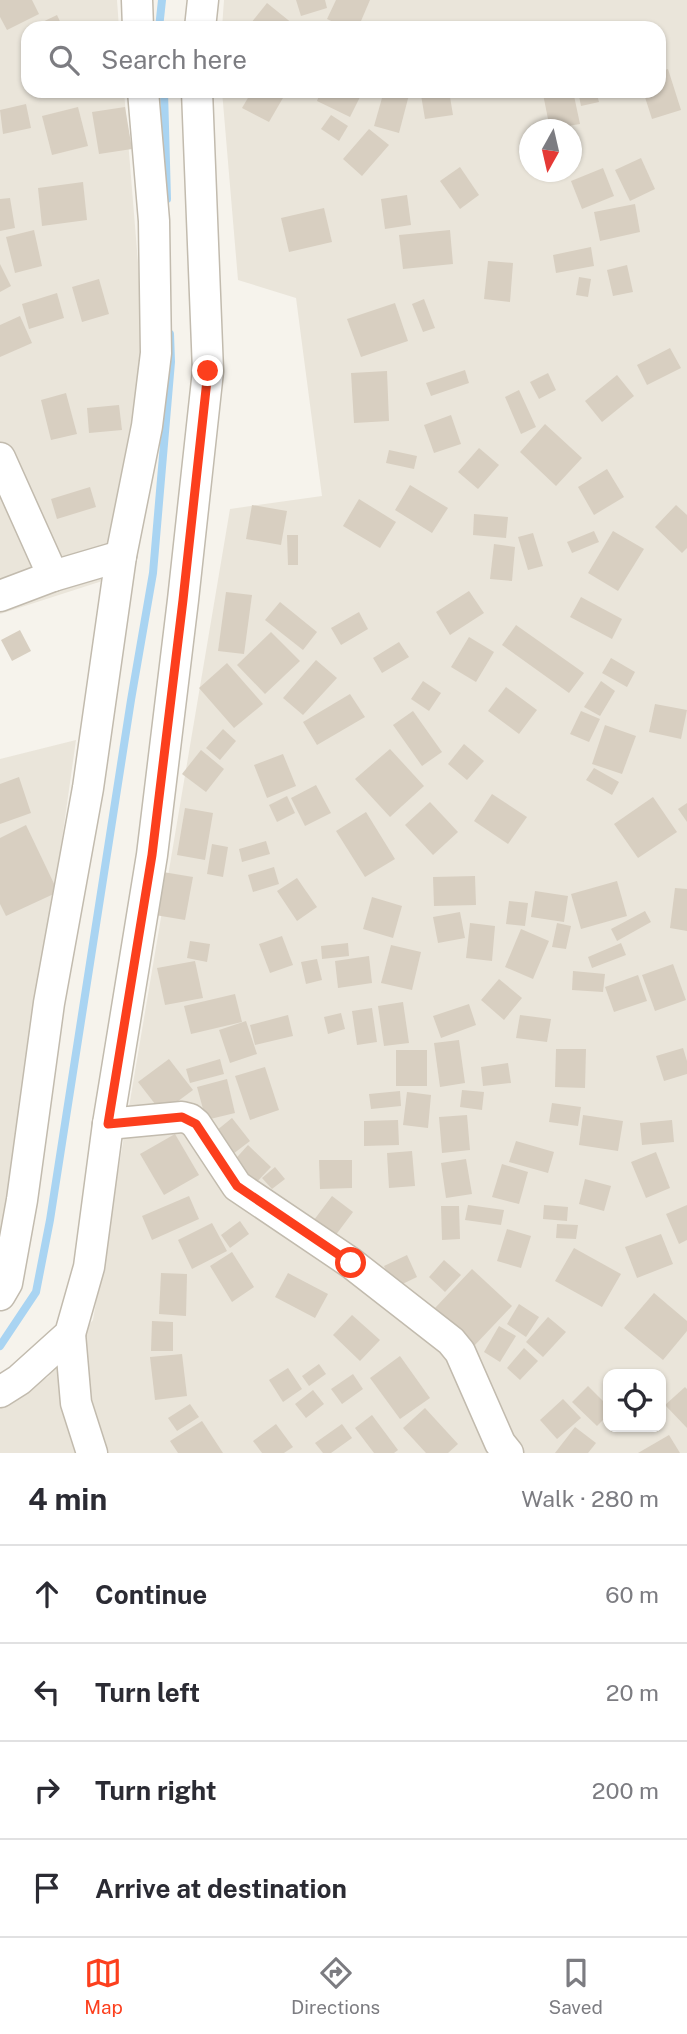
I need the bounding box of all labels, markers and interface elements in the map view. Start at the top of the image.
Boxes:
search box [21,21,666,98]
icon: search [45,41,83,79]
text: Search here [101,44,247,75]
north arrow [519,119,582,182]
route end [192,355,223,386]
route start [335,1247,366,1278]
map controls [603,1369,666,1432]
button: locate [603,1369,666,1432]
text: 4 min [28,1481,107,1517]
text: Walk · 280 m [521,1485,659,1512]
icon: ahead [28,1575,66,1613]
text: Continue [95,1579,207,1610]
text: 60 m [605,1581,659,1608]
icon: left [28,1673,66,1711]
text: Turn left [95,1677,200,1708]
text: 20 m [606,1679,659,1706]
icon: right [28,1771,66,1809]
text: Turn right [95,1775,217,1806]
text: 200 m [592,1777,659,1804]
icon: arrive [28,1869,66,1907]
text: Arrive at destination [95,1873,347,1904]
tab: Map [84,1954,123,2018]
tab: Directions [291,1954,380,2018]
tab: Saved [549,1954,603,2018]

